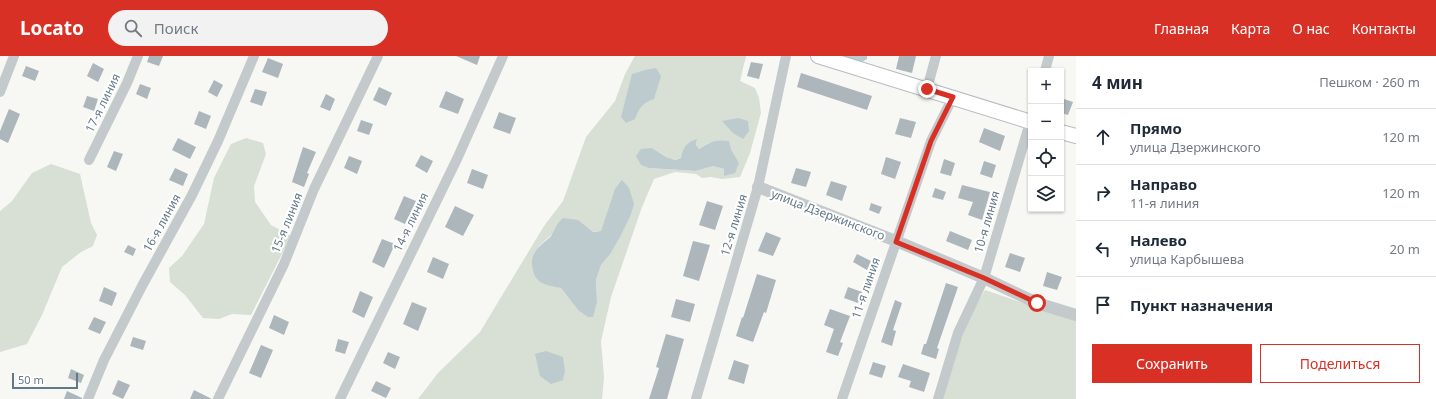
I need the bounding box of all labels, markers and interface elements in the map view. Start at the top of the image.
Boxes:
search box [108,10,388,46]
text: Locato [20,15,84,41]
icon: search [122,17,144,39]
text: Поиск [154,18,198,38]
text: Главная [1154,19,1209,38]
text: Карта [1231,19,1270,38]
text: О нас [1292,19,1330,38]
text: Контакты [1352,19,1416,38]
map controls [1028,68,1064,212]
button: + [1028,68,1064,104]
street label: 17-я линия [81,70,124,135]
text: 4 мин [1092,71,1143,94]
text: Пешком · 260 m [1319,73,1420,91]
route end [918,80,936,98]
button: − [1028,104,1064,140]
text: Прямо [1130,118,1182,138]
icon: ahead [1092,126,1114,148]
text: 120 m [1382,128,1420,146]
text: улица Дзержинского [1130,138,1261,156]
button: locate [1028,140,1064,176]
text: Направо [1130,174,1197,194]
button: layers [1028,176,1064,212]
icon: right [1092,182,1114,204]
text: 120 m [1382,184,1420,202]
street label: улица Дзержинского [769,185,888,244]
street label: 14-я линия [389,189,432,254]
street label: 10-я линия [970,189,1003,255]
street label: 15-я линия [267,190,306,256]
street label: 16-я линия [139,191,184,255]
street label: 12-я линия [716,192,751,258]
text: 11-я линия [1130,194,1199,212]
text: Налево [1130,230,1187,250]
icon: left [1092,238,1114,260]
text: 20 m [1390,240,1420,258]
text: улица Карбышева [1130,250,1244,268]
street label: 11-я линия [847,255,884,321]
route start [1028,294,1046,312]
icon: arrive [1092,294,1114,316]
text: Пункт назначения [1130,295,1273,315]
button: Сохранить [1092,344,1252,383]
button: Поделиться [1260,344,1420,383]
scale bar [12,371,78,390]
text: 50 m [18,372,44,387]

